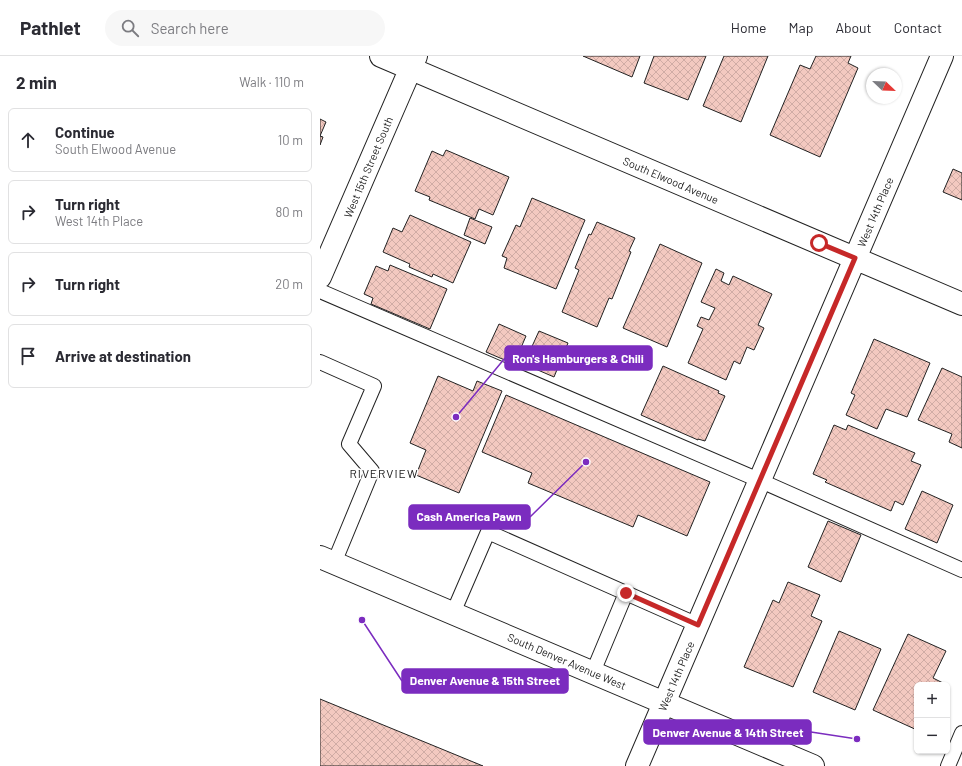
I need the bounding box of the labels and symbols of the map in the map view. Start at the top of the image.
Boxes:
north arrow [866,68,902,104]
street label: West 15th Street South [341,114,395,219]
street label: South Elwood Avenue [621,154,721,206]
street label: West 14th Place [854,175,896,249]
route start [810,234,828,252]
callout: Ron's Hamburgers & Chili [505,346,652,370]
text: Ron's Hamburgers & Chili [512,351,644,365]
district label: RIVERVIEW [350,466,419,480]
callout: Cash America Pawn [409,505,530,529]
text: Cash America Pawn [416,509,522,523]
route end [617,584,635,602]
street label: South Denver Avenue West [506,630,628,692]
street label: West 14th Place [655,639,697,713]
callout: Denver Avenue & 15th Street [402,669,568,693]
text: Denver Avenue & 15th Street [410,673,561,687]
callout: Denver Avenue & 14th Street [644,720,811,744]
text: Denver Avenue & 14th Street [652,725,804,739]

